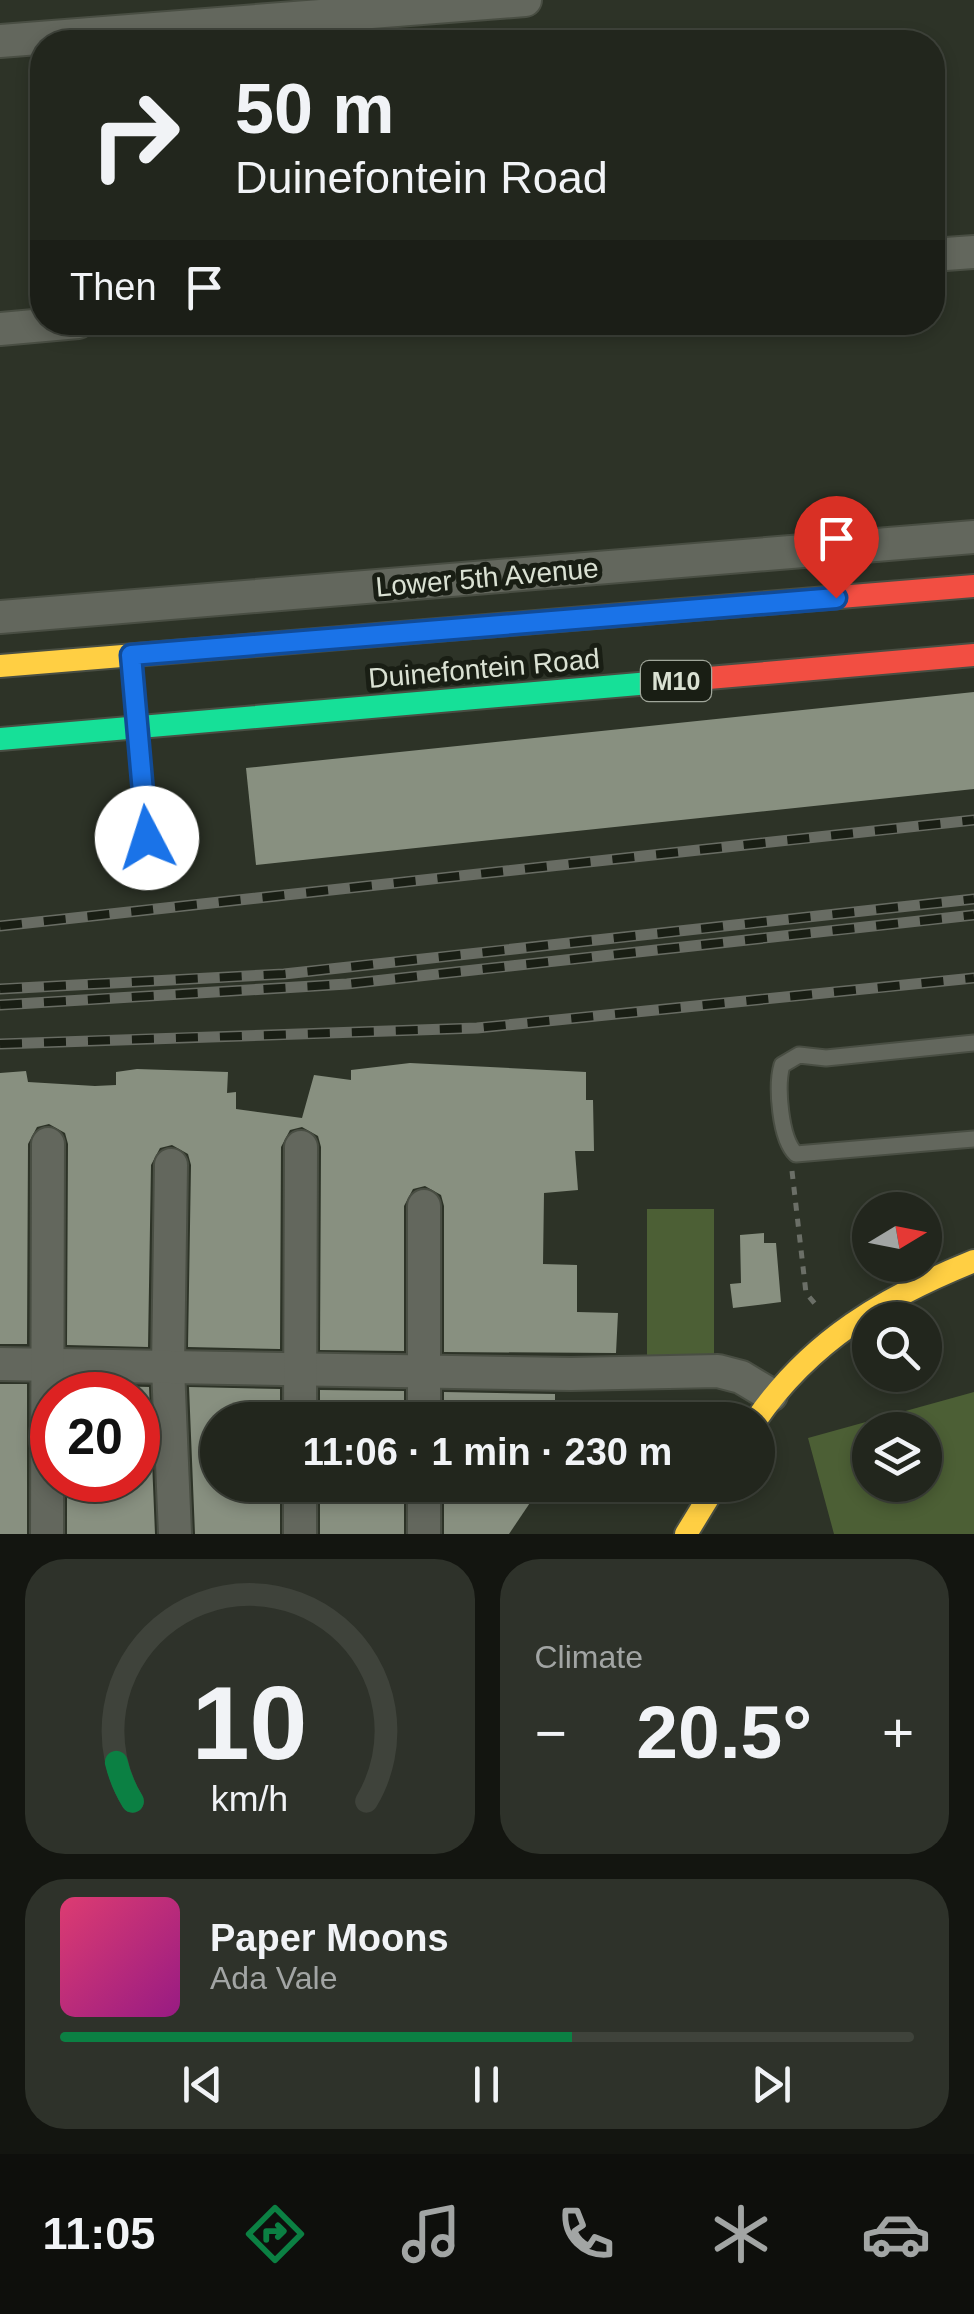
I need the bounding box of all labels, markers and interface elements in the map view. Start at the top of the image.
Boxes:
icon: right [70,70,200,200]
text: 50 m [235,70,395,148]
text: Duinefontein Road [235,152,608,203]
icon: arrive [177,260,232,315]
text: Then [70,266,157,308]
pin [794,496,879,599]
icon: arrive [809,511,864,566]
street label: Lower 5th Avenue [374,552,600,603]
street label: Duinefontein Road [367,643,601,694]
road number: M10 [641,661,711,701]
position arrow [95,786,199,890]
north arrow [852,1192,942,1282]
map controls [852,1192,942,1502]
button: search [852,1302,942,1392]
speed limit sign: 20 [30,1372,160,1502]
button: layers [852,1412,942,1502]
text: 11:06 · 1 min · 230 m [303,1431,672,1473]
text: Climate [535,1639,643,1675]
text: 10 [192,1665,308,1781]
text: 20.5° [636,1690,812,1774]
text: − [535,1702,567,1764]
text: + [882,1702,914,1764]
text: km/h [211,1779,288,1819]
text: Paper Moons [210,1917,449,1959]
text: Ada Vale [210,1960,338,1996]
icon: previous [175,2057,230,2112]
icon: pause [459,2057,514,2112]
icon: next [744,2057,799,2112]
icon: directions [240,2199,310,2269]
icon: music [396,2199,466,2269]
icon: phone [551,2199,621,2269]
icon: climate [706,2199,776,2269]
icon: car [861,2199,931,2269]
text: 11:05 [43,2208,155,2259]

